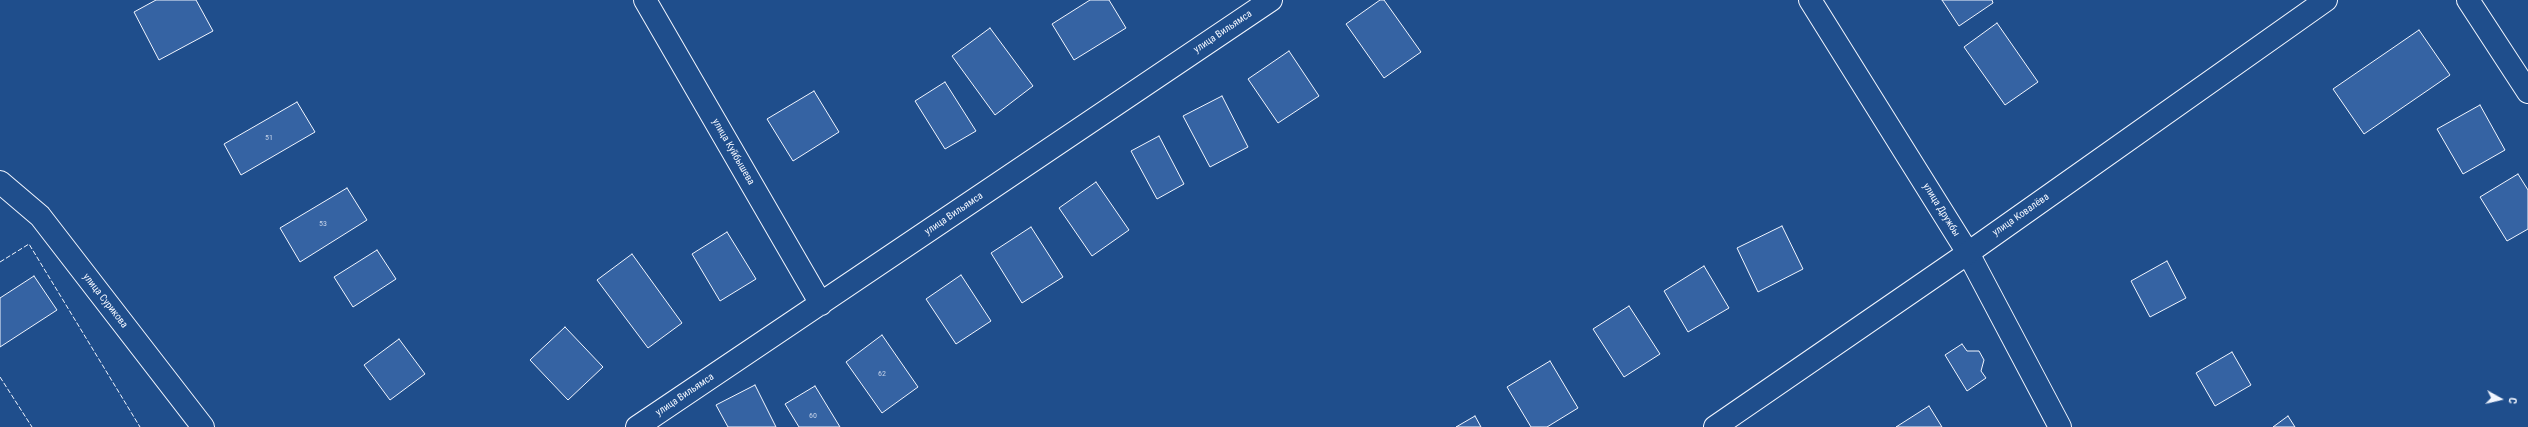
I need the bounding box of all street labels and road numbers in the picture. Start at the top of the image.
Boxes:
street label: улица Вильямса [1192,8,1254,56]
street label: улица Куйбышева [709,117,757,187]
street label: улица Дружбы [1920,181,1962,239]
street label: улица Вильямса [923,190,985,238]
street label: улица Ковалёва [1990,191,2052,239]
street label: улица Сурикова [80,271,130,331]
street label: улица Вильямса [654,371,716,419]

